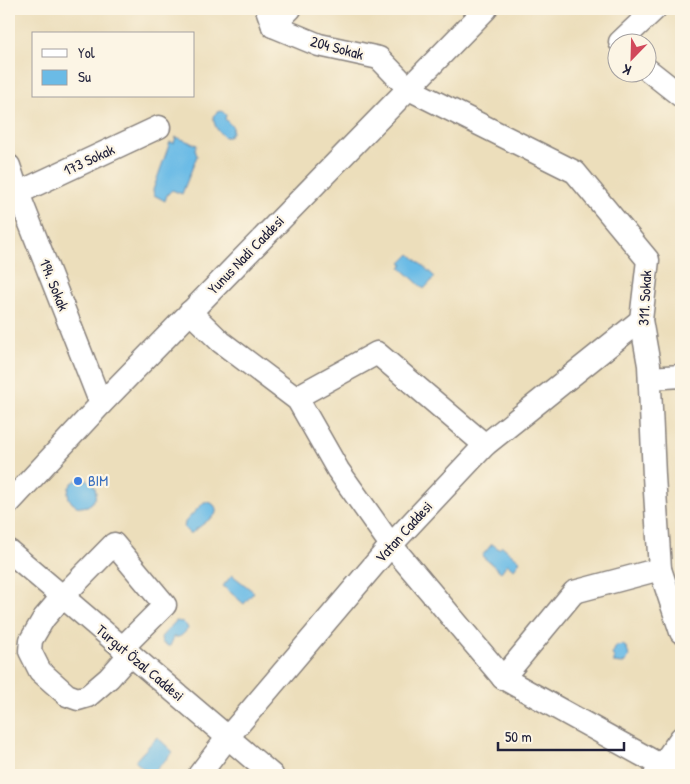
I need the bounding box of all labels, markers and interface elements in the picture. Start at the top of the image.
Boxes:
street label: 204 Sokak [308,30,366,65]
legend [32,32,195,98]
north arrow [608,32,658,82]
text: Yol [78,42,95,63]
text: K [619,60,634,81]
text: Su [78,66,91,87]
street label: 173 Sokak [60,139,118,181]
street label: Yunus Nadi Caddesi [203,211,289,299]
street label: 194. Sokak [35,256,74,314]
street label: 311. Sokak [633,270,656,326]
place label: BIM [88,470,108,491]
marker: BIM [72,475,84,487]
street label: Vatan Caddesi [370,496,437,567]
street label: Turgut Özal Caddesi [92,620,189,706]
scale bar [498,719,624,751]
text: 50 m [505,726,532,747]

